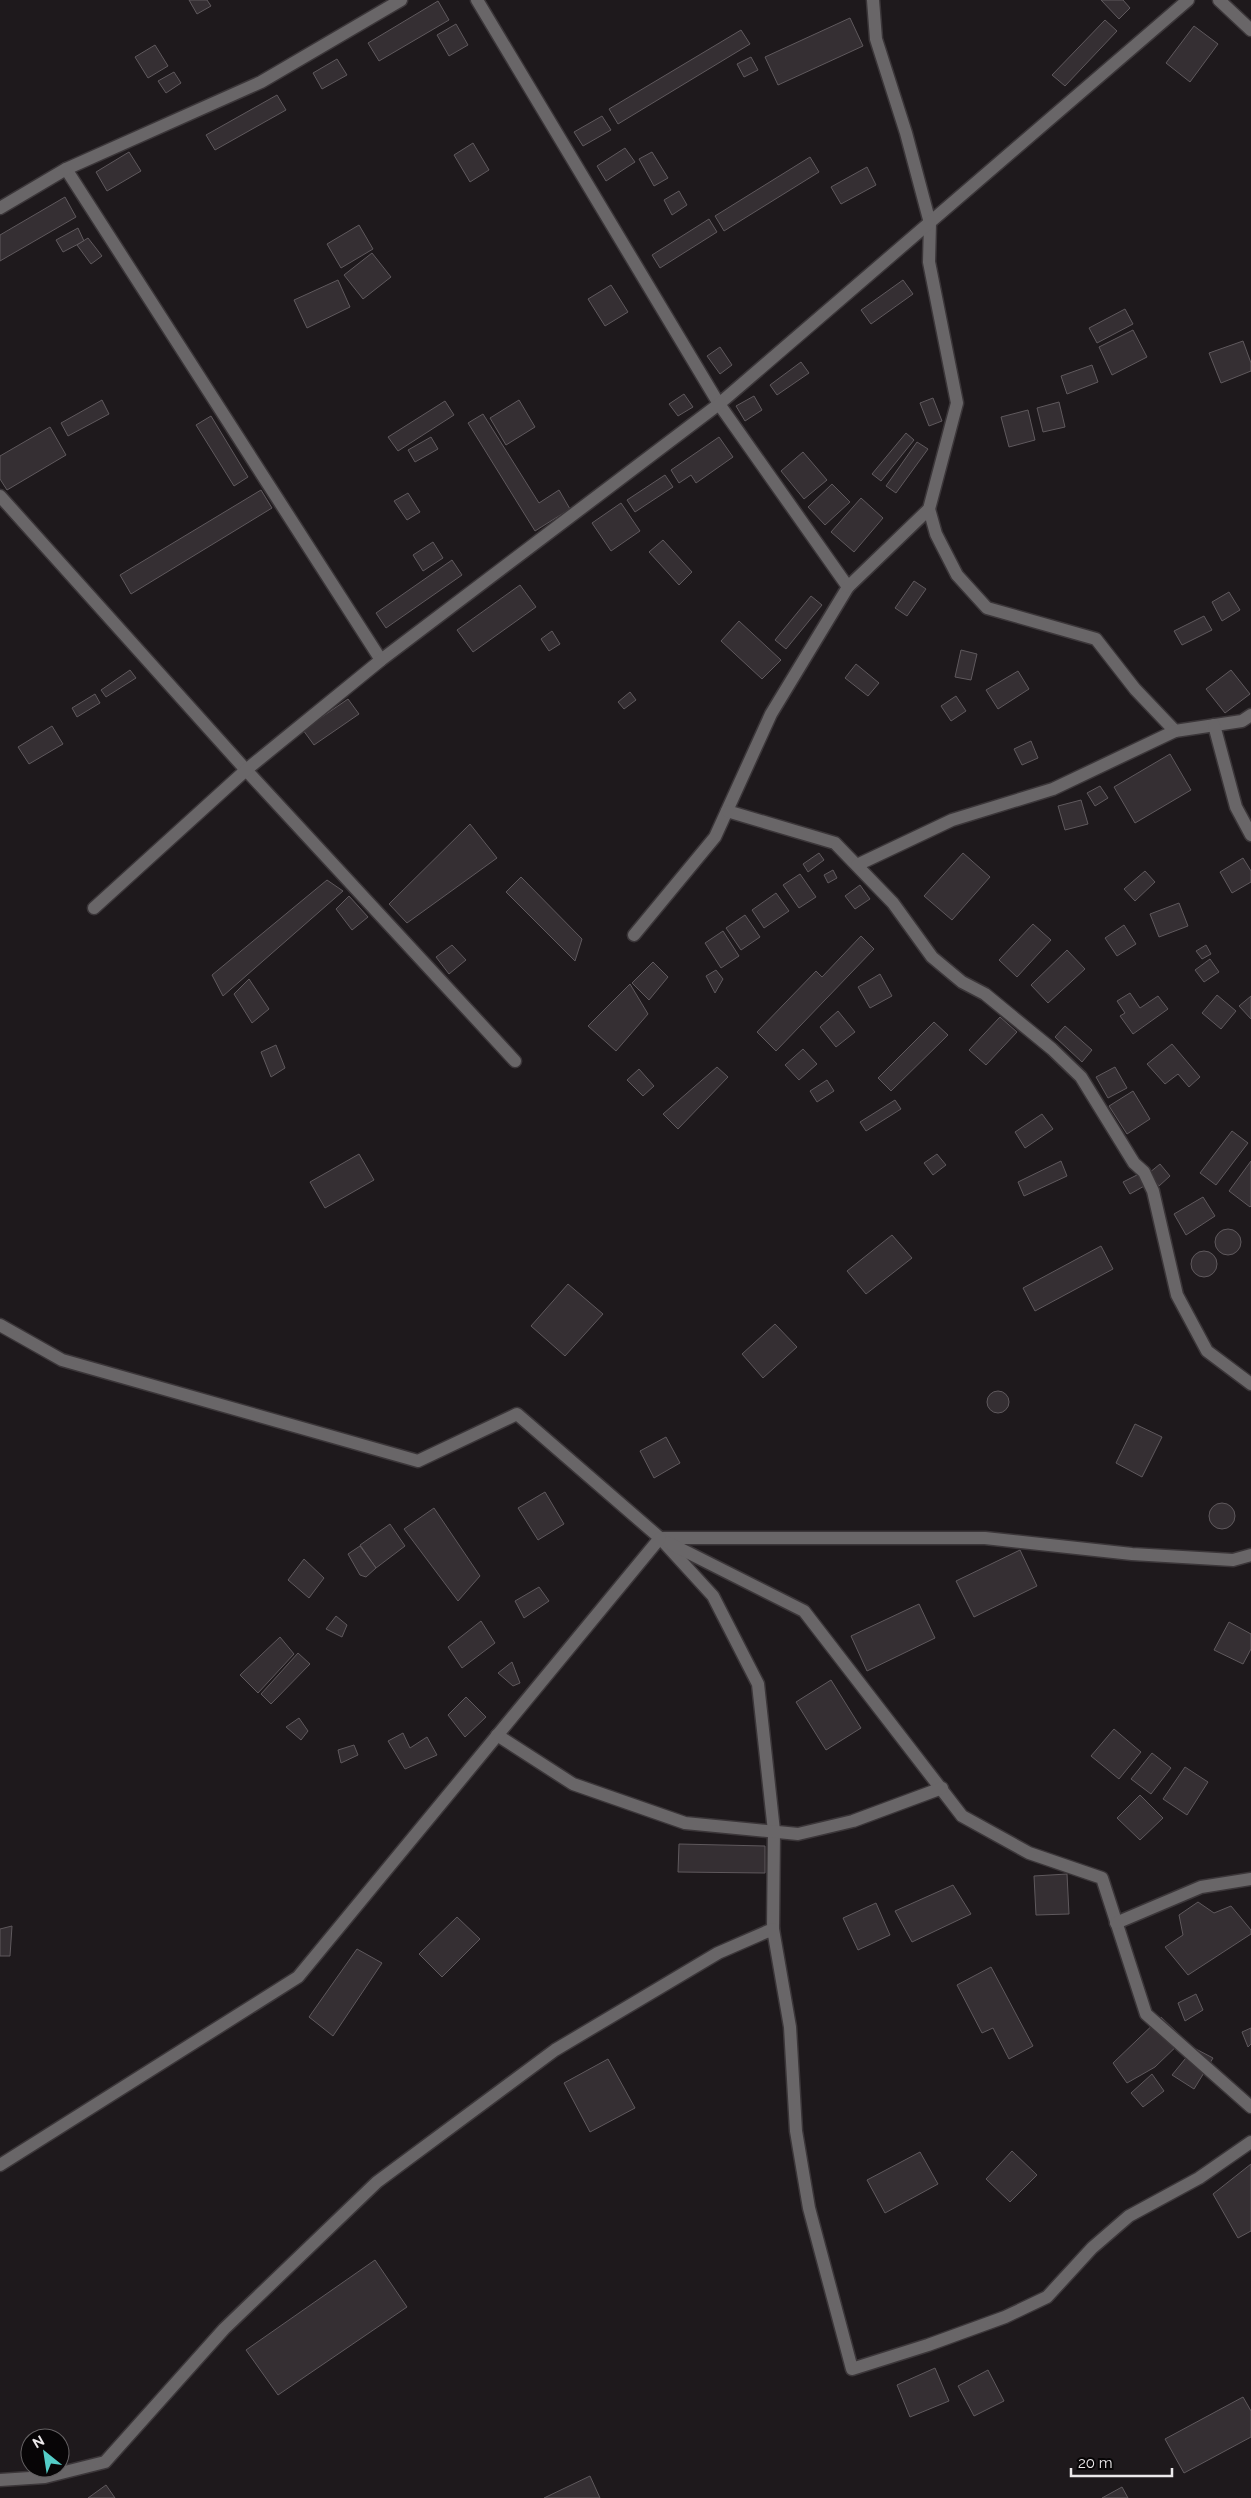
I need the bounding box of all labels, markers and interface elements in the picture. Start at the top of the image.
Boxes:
north arrow [20,2428,70,2478]
text: N [30,2432,47,2451]
scale bar [1071,2446,1172,2478]
text: 20 m [1078,2454,1113,2472]

